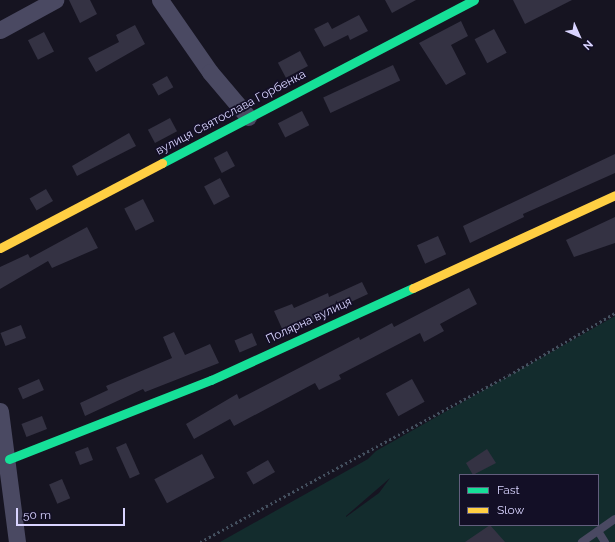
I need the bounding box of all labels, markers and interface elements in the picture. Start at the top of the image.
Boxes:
north arrow [559,16,599,56]
text: N [580,37,595,52]
street label: вулиця Святослава Горбенка [154,67,308,159]
street label: Полярна вулиця [264,295,354,347]
legend [459,474,599,526]
text: Fast [497,483,520,497]
scale bar [18,500,127,526]
text: Slow [497,503,524,517]
text: 50 m [23,508,51,522]

